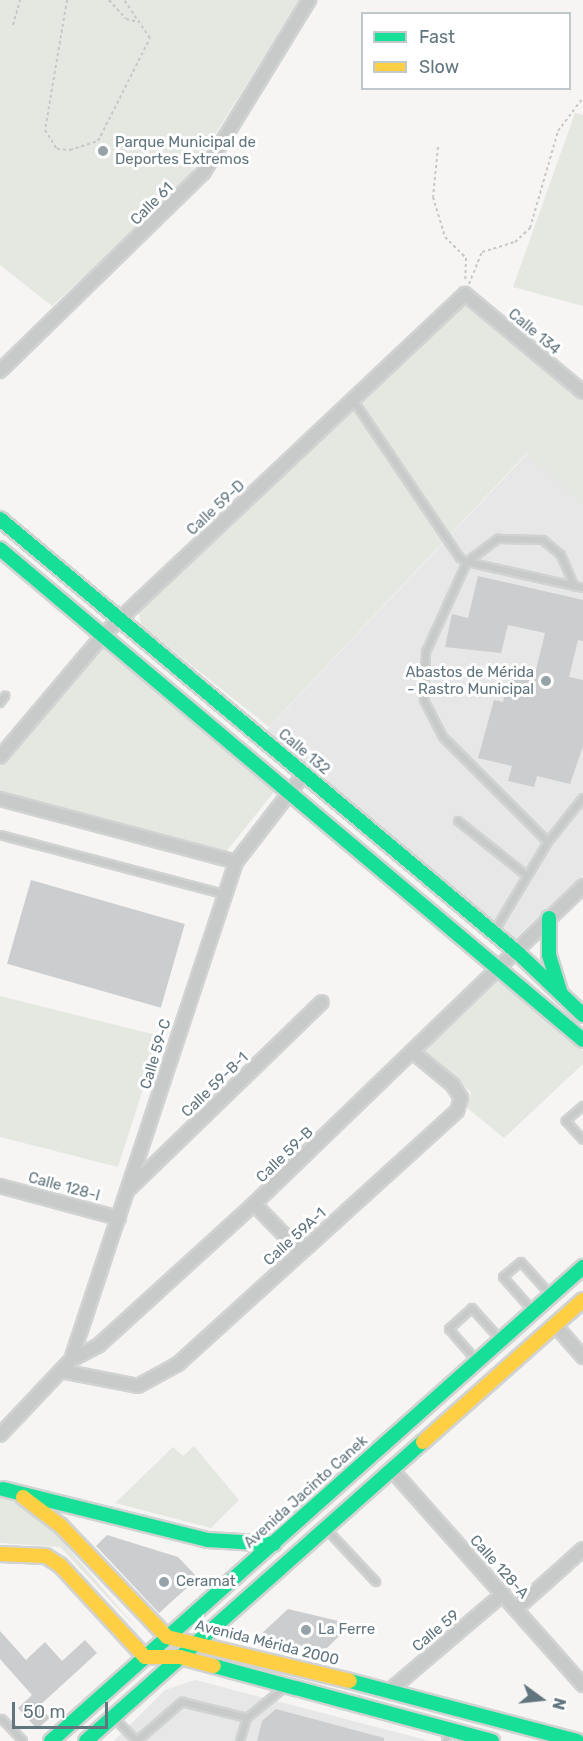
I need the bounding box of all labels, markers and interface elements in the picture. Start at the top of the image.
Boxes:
legend [361,12,571,90]
text: Fast [419,26,455,48]
text: Slow [419,56,459,78]
place label: Parque Municipal de Deportes Extremos [115,133,256,168]
marker: Parque Municipal de Deportes Extremos [96,144,110,158]
street label: Calle 61 [127,179,177,229]
street label: Calle 134 [504,305,564,359]
street label: Calle 59-D [183,477,249,539]
place label: Abastos de Mérida - Rastro Municipal [405,663,534,698]
marker: Abastos de Mérida - Rastro Municipal [539,674,553,688]
street label: Calle 132 [275,725,333,779]
street label: Calle 59-C [137,1017,175,1091]
street label: Calle 59-B-1 [178,1049,252,1121]
street label: Calle 59-B [253,1123,317,1187]
street label: Calle 128-I [26,1169,102,1205]
street label: Calle 59A-1 [260,1204,330,1270]
street label: Avenida Jacinto Canek [241,1432,371,1552]
street label: Calle 128-A [466,1531,532,1603]
place label: Ceramat [176,1573,236,1591]
marker: Ceramat [157,1575,171,1589]
street label: Calle 59 [409,1606,463,1656]
street label: Avenida Mérida 2000 [193,1616,341,1670]
place label: La Ferre [318,1621,375,1639]
marker: La Ferre [299,1623,313,1637]
north arrow [511,1669,571,1729]
scale bar [15,1690,111,1728]
text: N [548,1696,570,1712]
text: 50 m [23,1701,66,1723]

